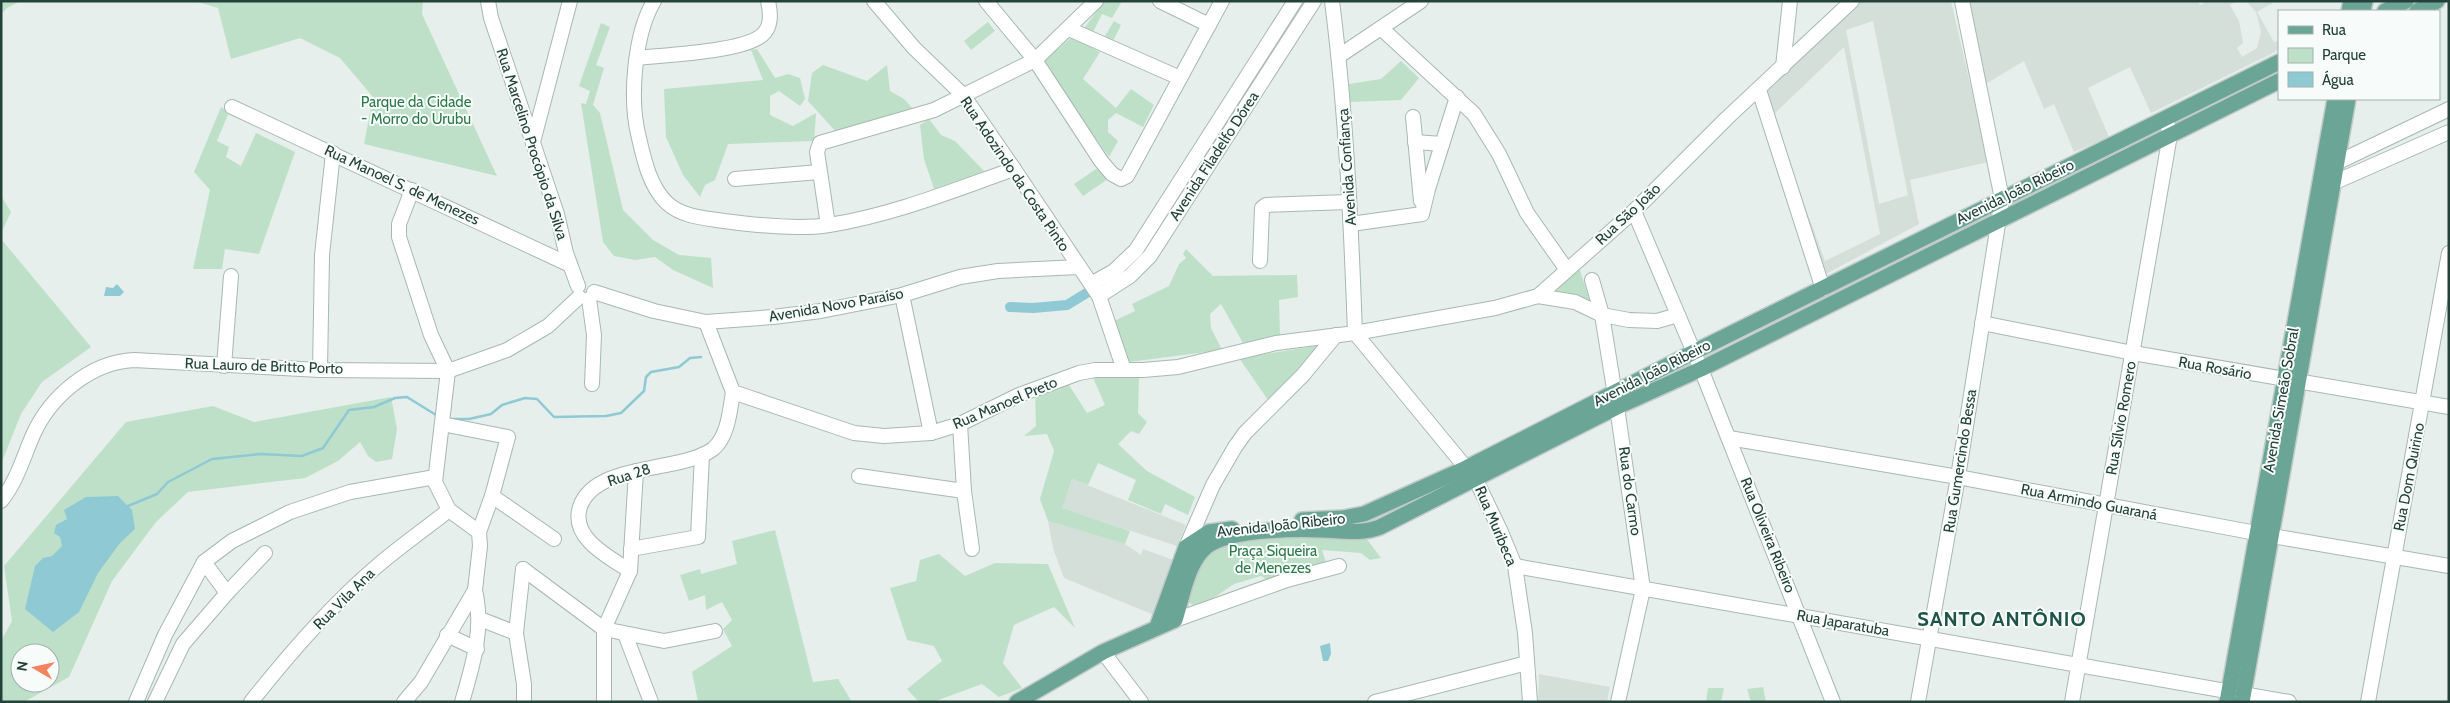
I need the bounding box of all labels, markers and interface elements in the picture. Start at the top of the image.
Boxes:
legend [2278,10,2440,100]
text: Rua [2322,21,2347,39]
street label: Rua Marcelino Procópio da Silva [492,46,572,243]
text: Parque [2322,46,2366,64]
text: Água [2322,70,2354,89]
street label: Avenida Filadelfo Dórea [1166,87,1263,224]
park label: Parque da Cidade - Morro do Urubu [361,93,472,128]
street label: Rua Adozindo da Costa Pinto [956,93,1074,255]
street label: Avenida Confiança [1334,107,1360,226]
street label: Rua Manoel S. de Menezes [322,141,482,229]
street label: Avenida João Ribeiro [1953,156,2077,228]
street label: Rua São João [1592,179,1664,249]
street label: Avenida Novo Paraíso [767,284,905,326]
street label: Avenida Simeão Sobral [2259,326,2303,474]
street label: Avenida João Ribeiro [1590,336,1714,410]
street label: Rua Rosário [2177,353,2253,383]
street label: Rua Lauro de Britto Porto [184,354,344,378]
street label: Rua Sílvio Romero [2102,360,2140,476]
street label: Rua Manoel Preto [950,373,1060,433]
street label: Rua Gumercindo Bessa [1940,387,1980,534]
street label: Rua Dom Quirino [2390,421,2428,533]
street label: Rua do Carmo [1615,445,1645,537]
street label: Rua 28 [605,460,653,490]
street label: Rua Oliveira Ribeiro [1737,475,1799,595]
street label: Rua Armindo Guaraná [2019,480,2159,524]
street label: Rua Muribeca [1471,483,1521,569]
street label: Avenida João Ribeiro [1216,509,1346,541]
park label: Praça Siqueira de Menezes [1229,542,1318,577]
street label: Rua Vila Ana [310,564,379,633]
street label: Rua Japaratuba [1795,606,1892,640]
district label: SANTO ANTÔNIO [1917,607,2087,631]
north arrow [10,643,60,693]
text: N [12,660,32,672]

